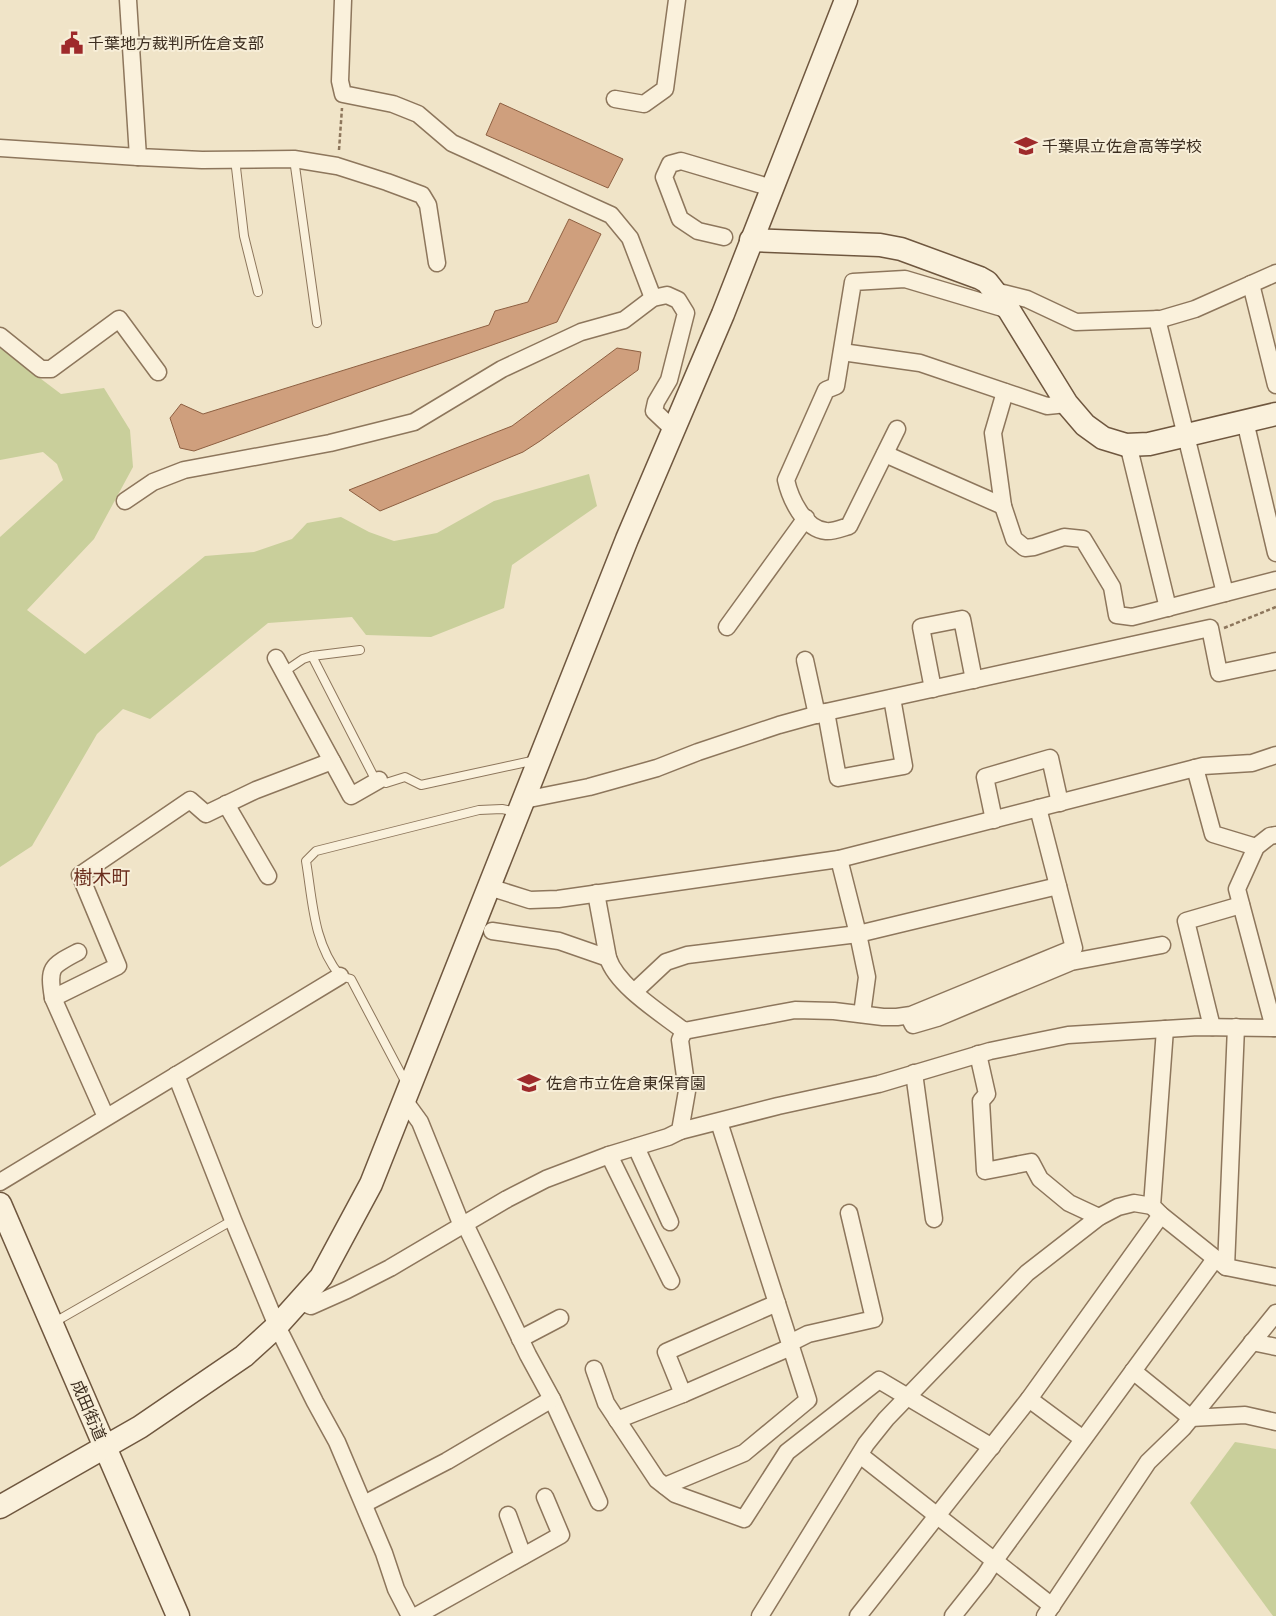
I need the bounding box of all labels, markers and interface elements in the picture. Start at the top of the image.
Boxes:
public building icon: 千葉地方裁判所佐倉支部 [59,30,85,56]
place label: 千葉地方裁判所佐倉支部 [88,32,264,54]
school or university icon: 千葉県立佐倉高等学校 [1013,133,1039,159]
place label: 千葉県立佐倉高等学校 [1042,135,1202,157]
district label: 樹木町 [73,864,131,889]
school or university icon: 佐倉市立佐倉東保育園 [516,1070,542,1096]
place label: 佐倉市立佐倉東保育園 [546,1072,706,1094]
street label: 成田街道 [66,1376,112,1444]

